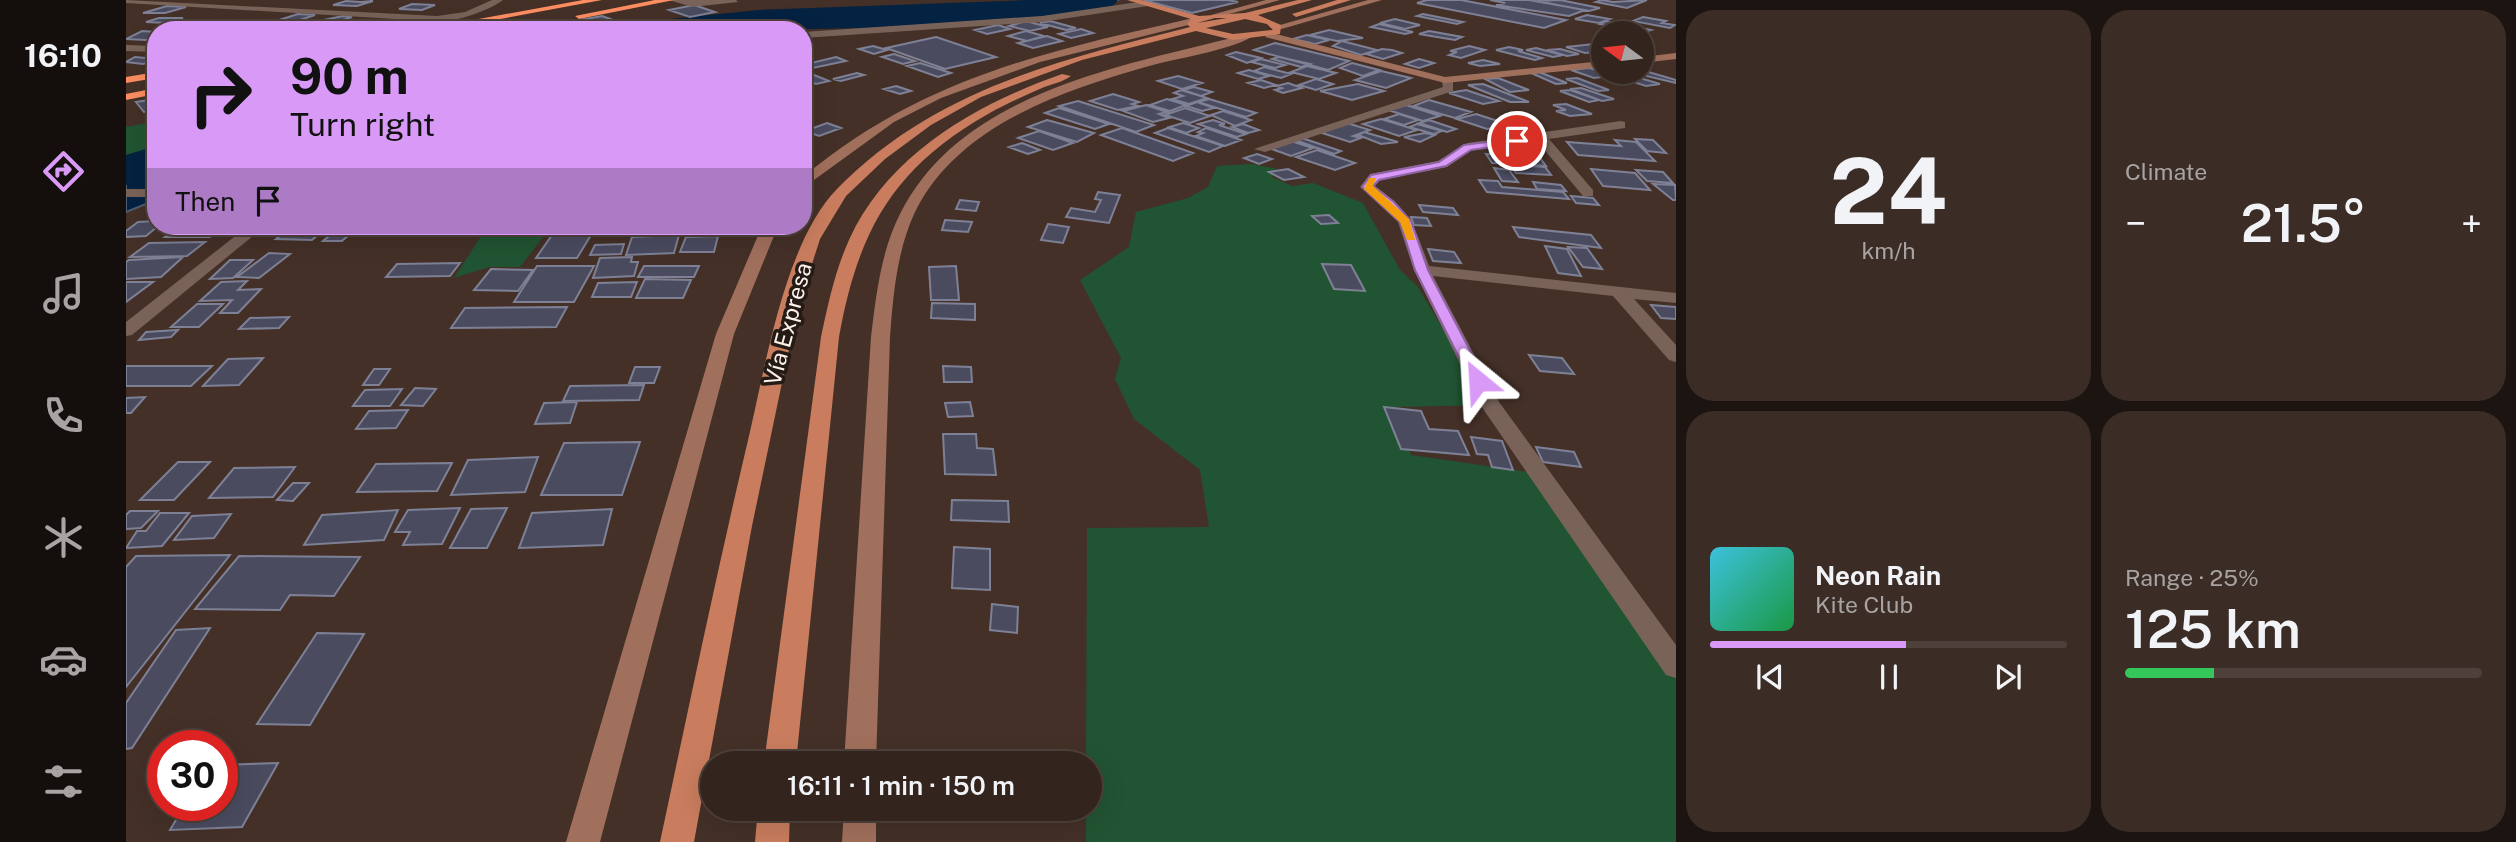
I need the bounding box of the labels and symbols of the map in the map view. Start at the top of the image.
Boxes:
north arrow [1591,21,1654,84]
pin [1487,111,1547,171]
street label: Vía Expresa [758,259,817,388]
position arrow [1441,344,1515,418]
speed limit sign: 30 [147,730,238,821]

